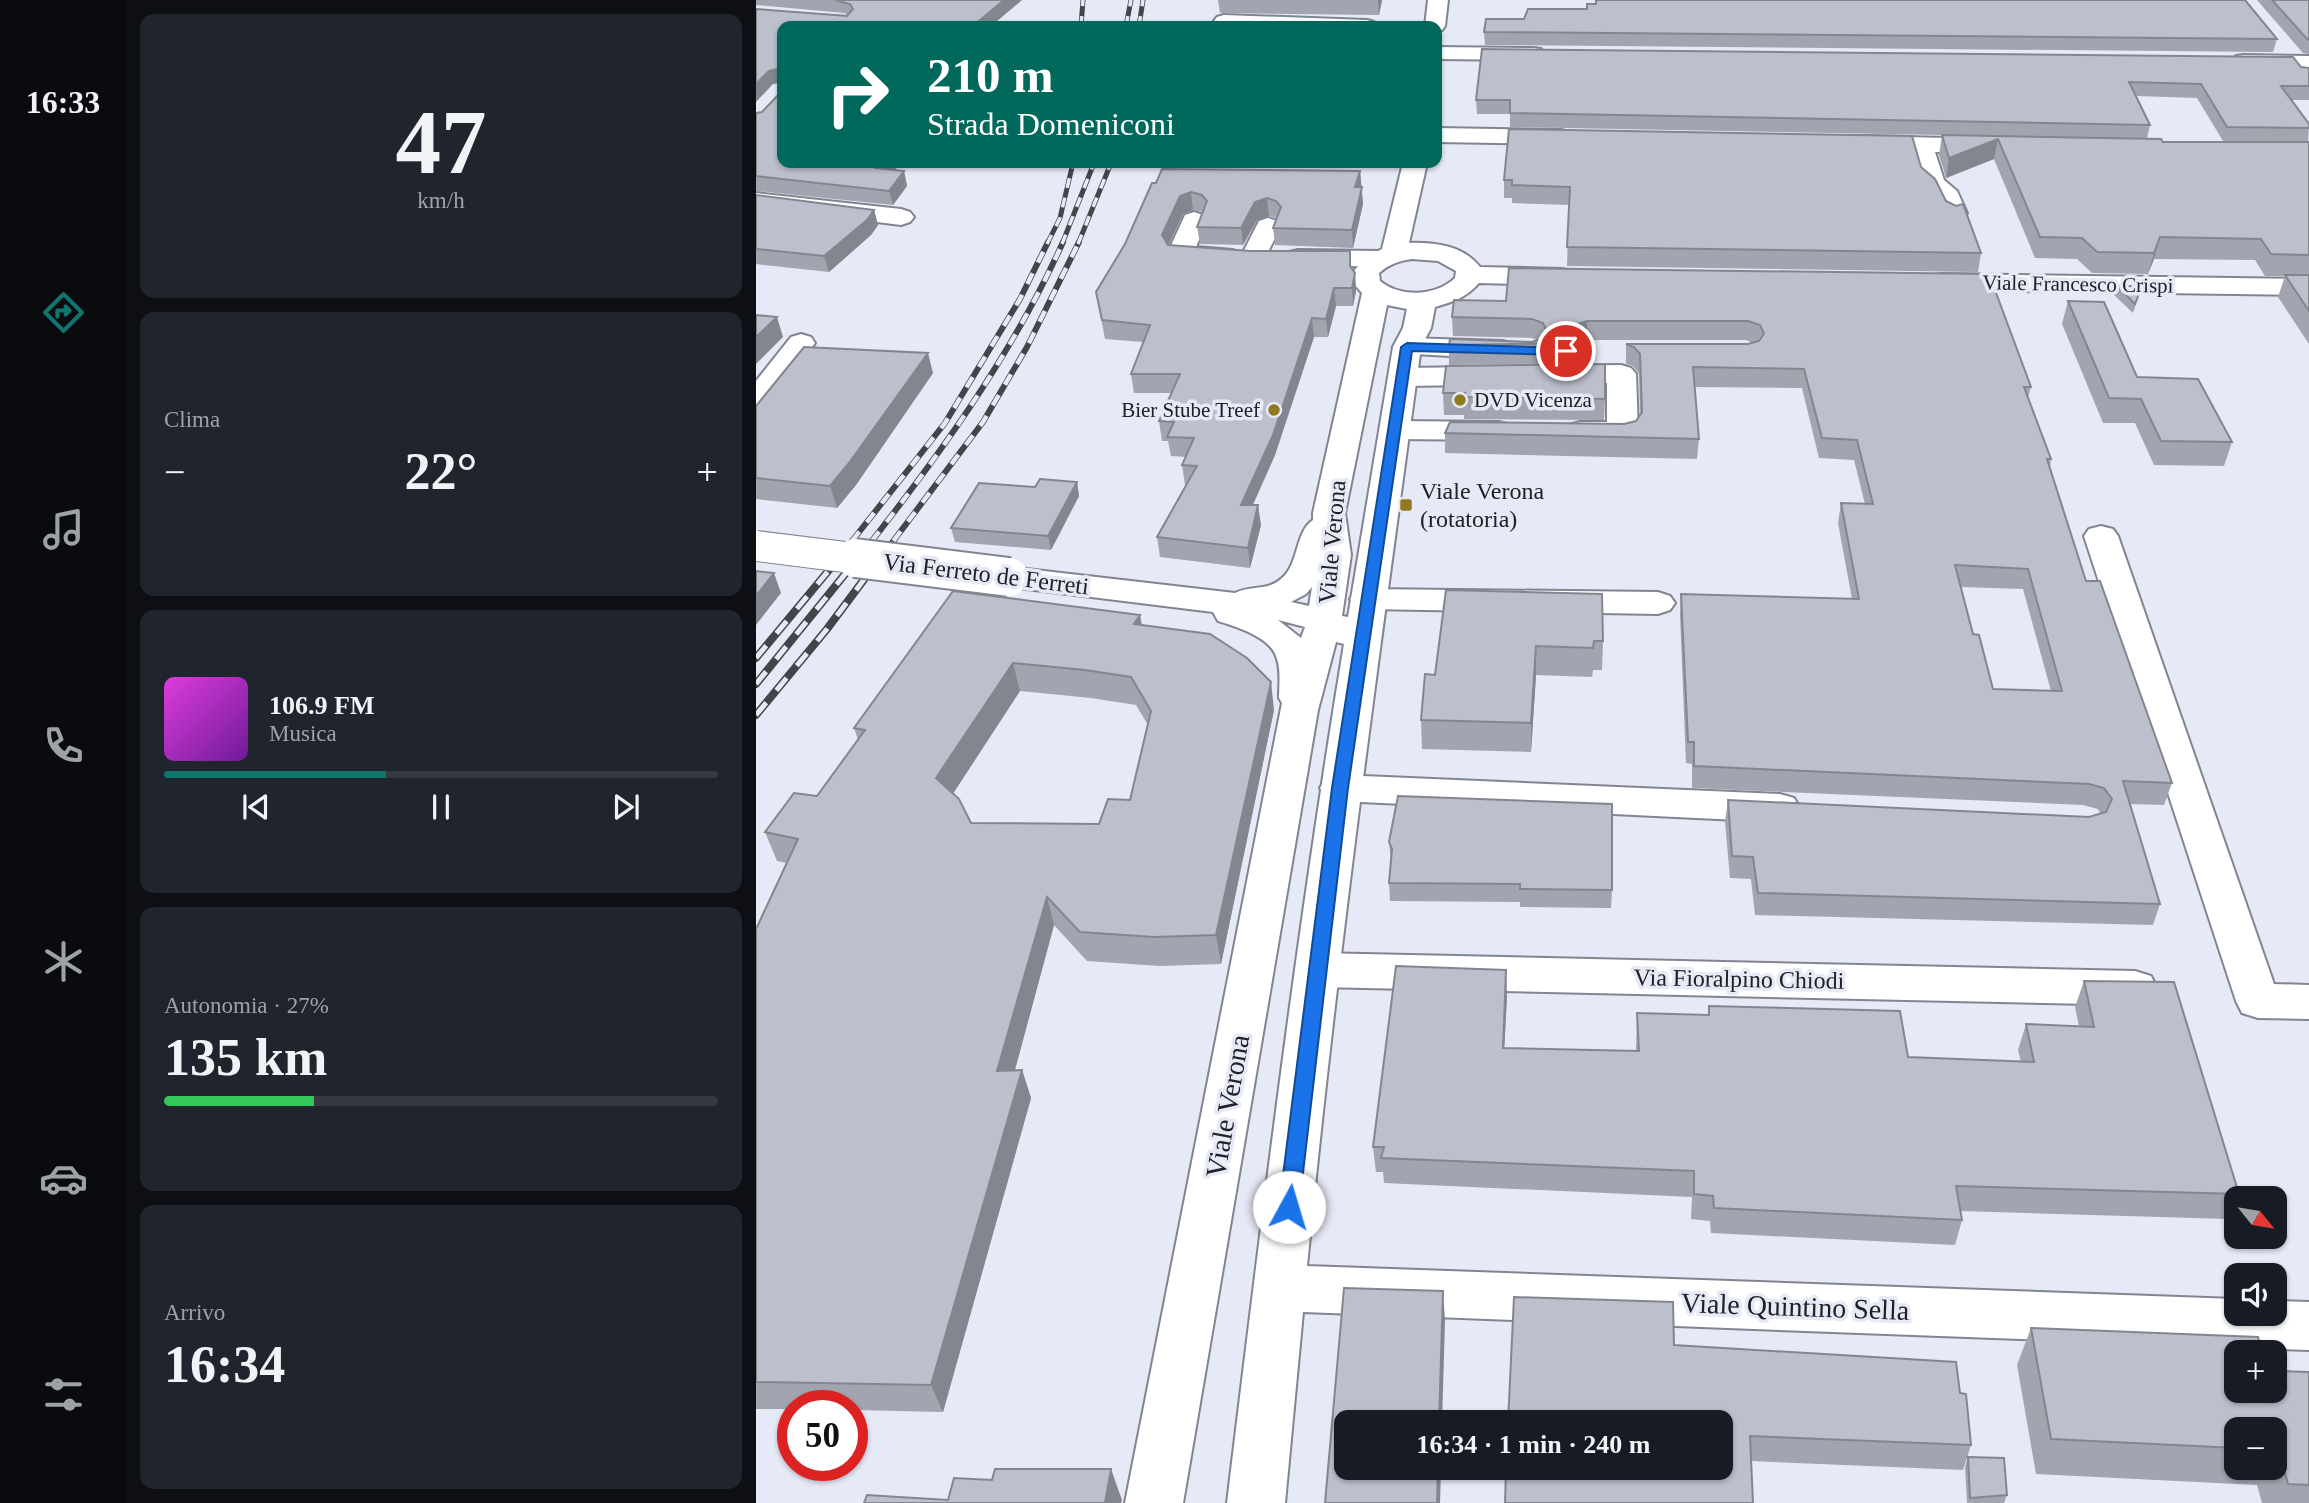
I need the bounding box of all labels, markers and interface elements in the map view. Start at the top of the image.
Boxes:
text: 210 m [927,48,1054,103]
icon: right [812,49,903,140]
text: 16:33 [26,84,100,120]
text: 47 [396,92,487,193]
text: Strada Domeniconi [927,106,1175,142]
text: km/h [417,188,465,213]
street label: Viale Francesco Crispi [1982,270,2174,298]
icon: directions [39,288,88,337]
pin [1536,321,1596,381]
icon: arrive [1547,332,1585,370]
place label: DVD Vicenza [1474,388,1593,412]
marker: DVD Vicenza [1452,392,1468,408]
place label: Bier Stube Treef [1121,398,1260,422]
marker: Bier Stube Treef [1266,402,1282,418]
text: Clima [164,407,220,432]
text: 22° [405,443,477,500]
text: − [164,451,185,493]
text: + [697,451,718,493]
place label: Viale Verona (rotatoria) [1420,478,1544,532]
street label: Viale Verona [1314,479,1350,605]
marker: Viale Verona (rotatoria) [1398,497,1414,513]
icon: music [39,505,88,554]
street label: Via Ferreto de Ferreti [882,548,1091,600]
text: 106.9 FM [269,691,374,720]
icon: phone [39,721,88,770]
text: Musica [269,721,337,746]
icon: previous [237,788,275,826]
icon: pause [422,788,460,826]
icon: next [607,788,645,826]
icon: climate [39,937,88,986]
street label: Via Fioralpino Chiodi [1634,964,1845,994]
text: Autonomia · 27% [164,993,329,1018]
text: 135 km [164,1029,327,1086]
street label: Viale Verona [1200,1032,1255,1180]
icon: car [39,1154,88,1203]
position arrow [1252,1170,1326,1244]
north arrow [2224,1186,2287,1250]
map controls [2224,1186,2287,1480]
button: sound [2224,1263,2287,1326]
street label: Viale Quintino Sella [1680,1287,1910,1326]
text: Arrivo [164,1300,225,1325]
text: 16:34 [164,1336,285,1393]
button: + [2224,1340,2287,1403]
icon: filters [39,1370,88,1419]
speed limit sign: 50 [777,1390,868,1481]
button: − [2224,1417,2287,1480]
text: 16:34 · 1 min · 240 m [1417,1430,1651,1459]

